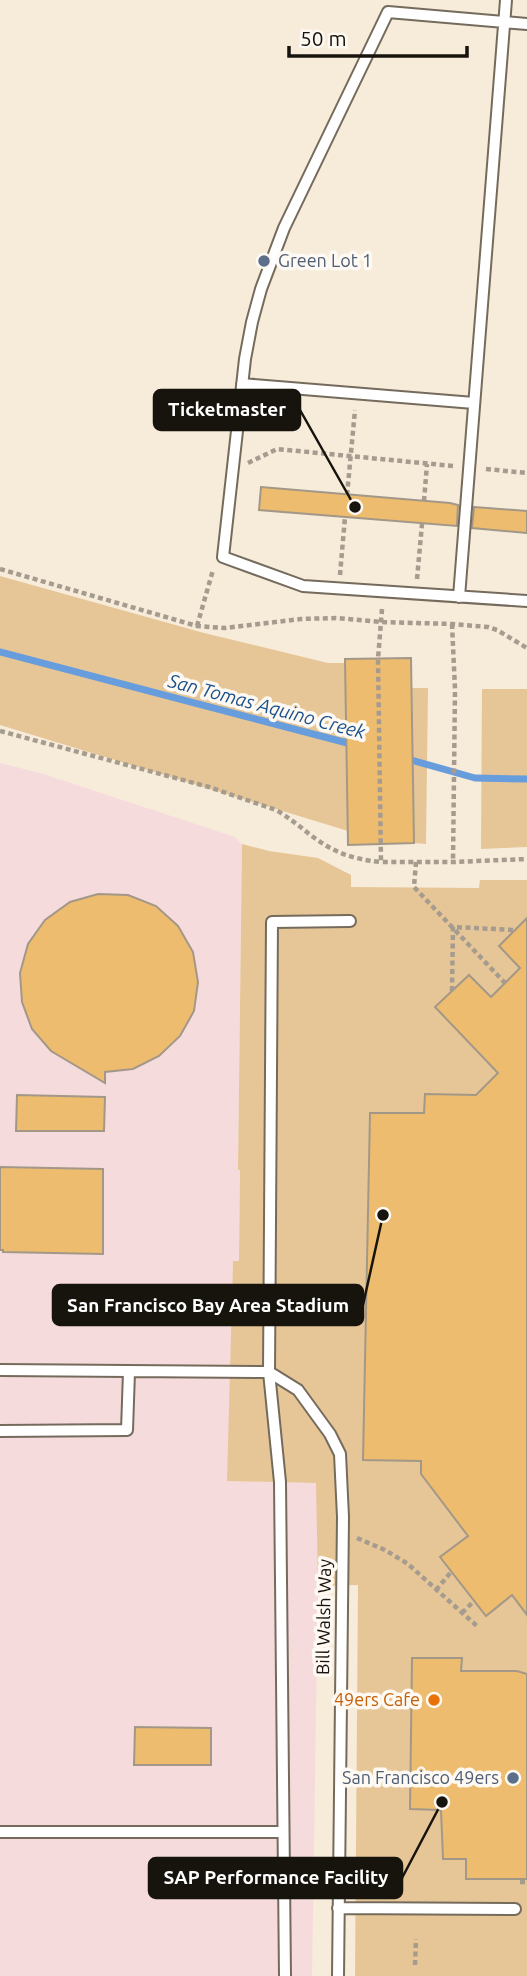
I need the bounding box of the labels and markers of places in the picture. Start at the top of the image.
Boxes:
place label: Green Lot 1 [278,250,372,270]
marker: Green Lot 1 [256,253,272,269]
callout: Ticketmaster [154,390,300,430]
callout: San Francisco Bay Area Stadium [53,1285,363,1325]
place label: 49ers Cafe [334,1689,420,1709]
marker: 49ers Cafe [426,1692,442,1708]
place label: San Francisco 49ers [342,1767,499,1787]
marker: San Francisco 49ers [505,1770,521,1786]
callout: SAP Performance Facility [149,1858,402,1898]

